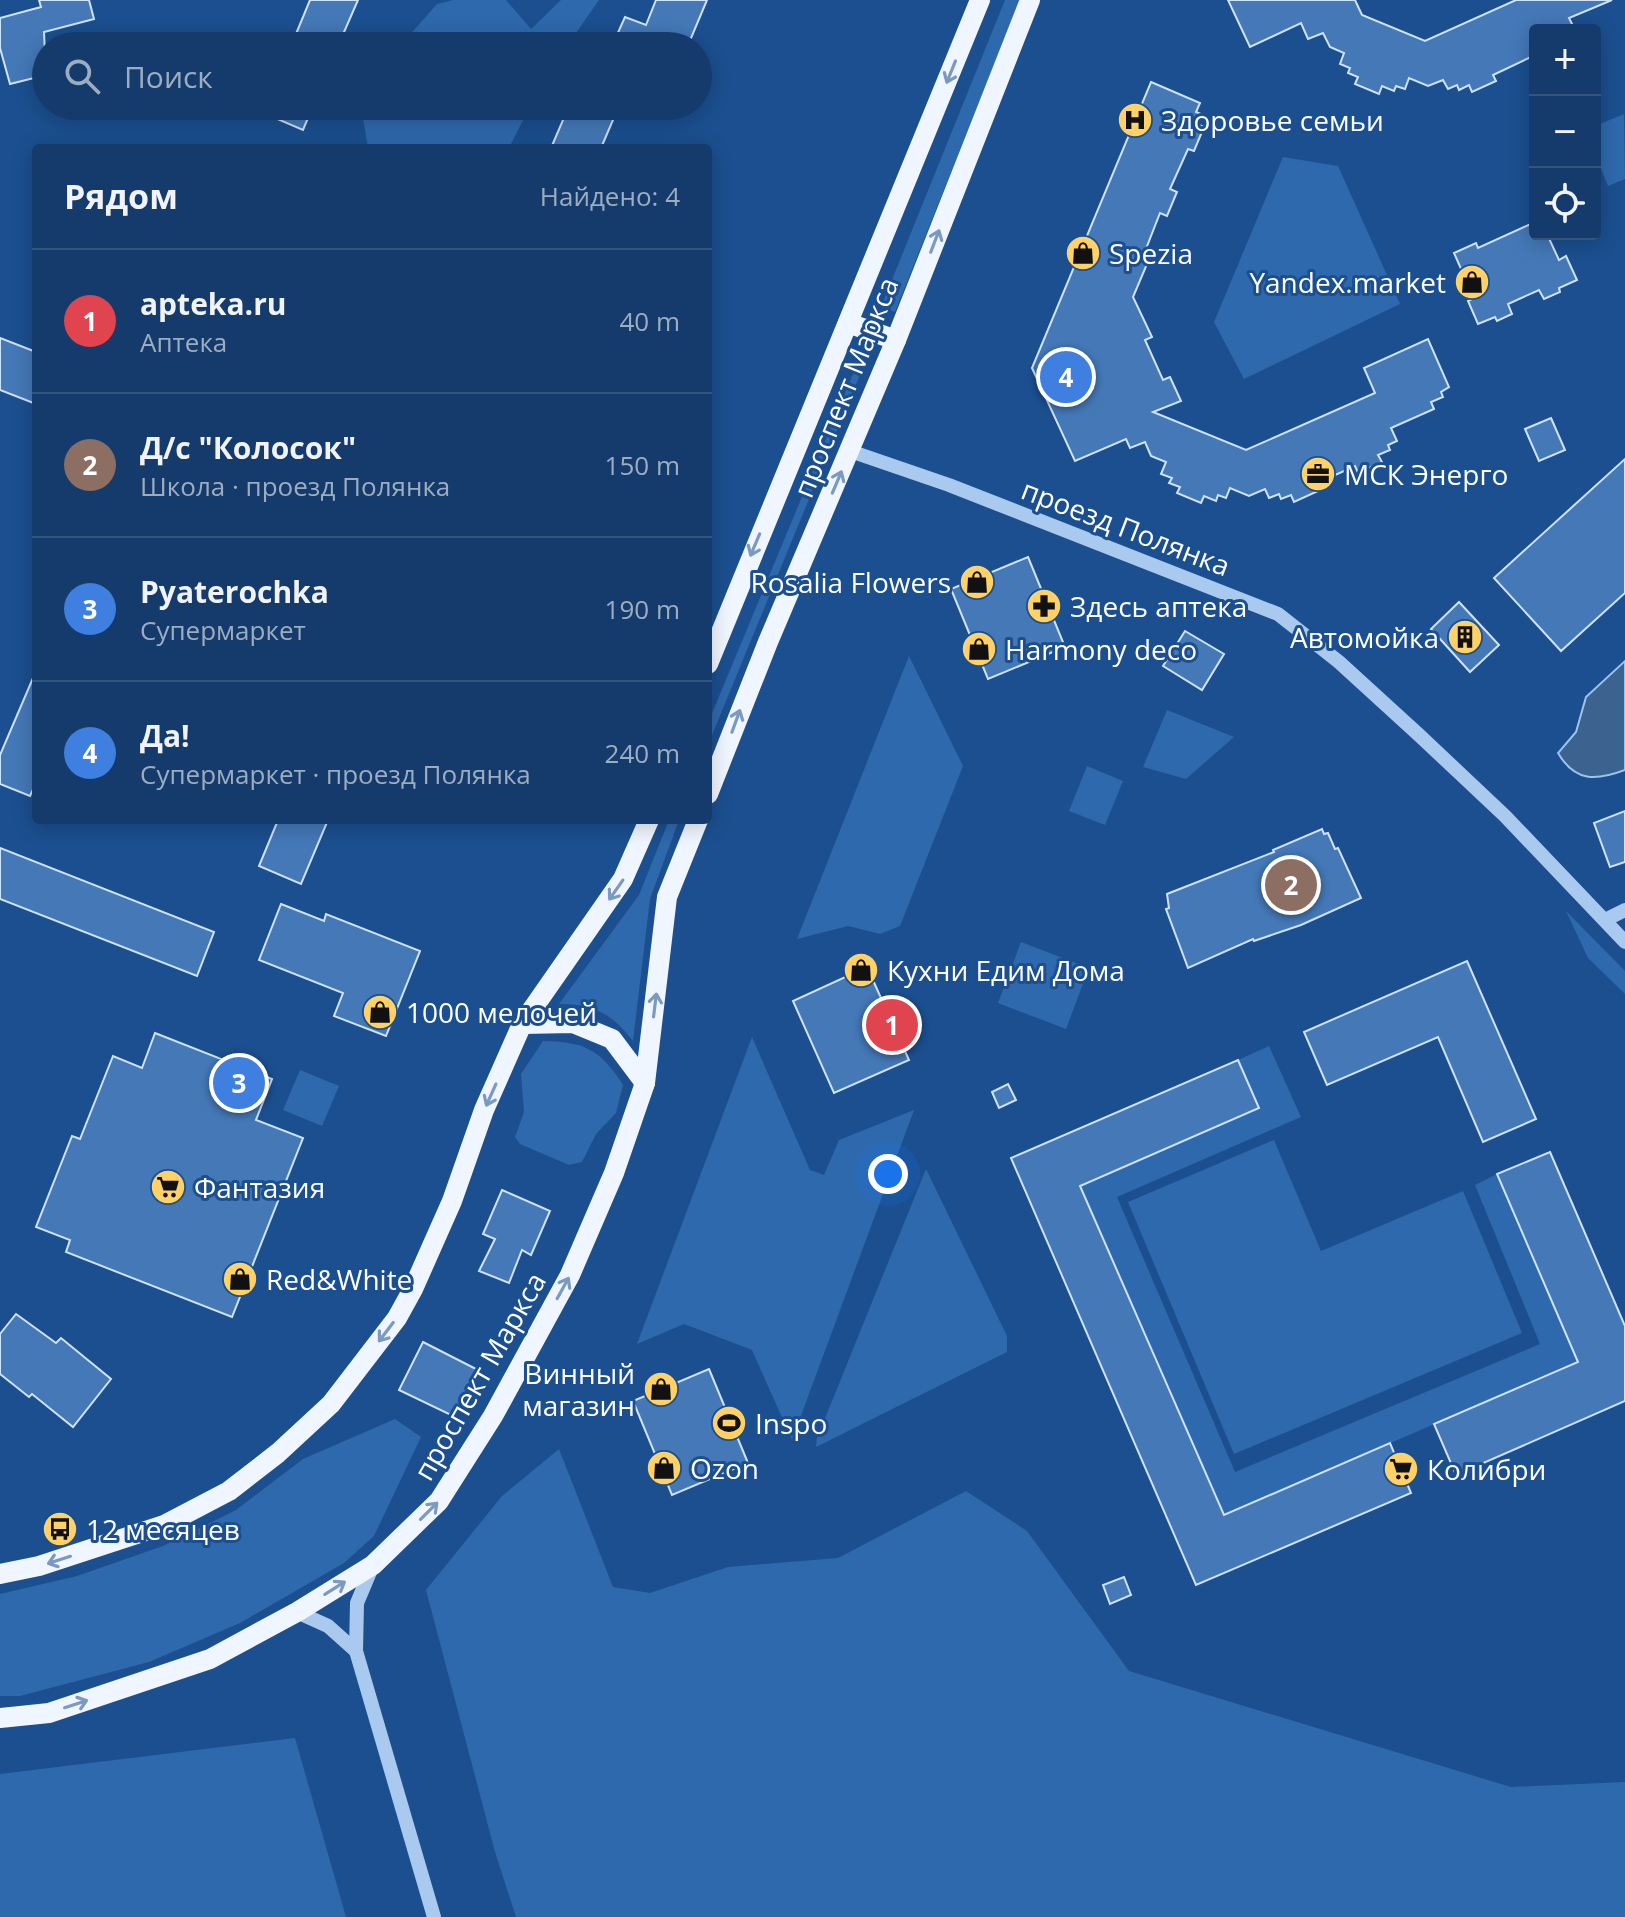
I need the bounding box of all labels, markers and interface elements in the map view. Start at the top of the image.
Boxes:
map controls [1529,24,1601,240]
button: + [1529,24,1601,96]
search box [32,32,712,120]
icon: search [60,54,104,98]
text: Поиск [124,56,213,97]
one-way arrow [943,59,957,84]
button: − [1529,96,1601,168]
hospital icon: Здоровье семьи [1116,101,1154,139]
place label: Здоровье семьи [1161,101,1384,139]
button: locate [1529,168,1601,240]
text: Рядом [64,173,178,219]
text: Найдено: 4 [540,178,680,214]
one-way arrow [929,229,943,254]
shop icon: Spezia [1064,234,1102,272]
place label: Spezia [1109,234,1193,272]
place label: Yandex.market [1249,263,1446,301]
shop icon: Yandex.market [1453,263,1491,301]
street label: проспект Маркса [784,271,906,503]
text: apteka.ru [140,283,286,324]
text: 1 [83,303,97,339]
text: 40 m [619,303,680,339]
text: Аптека [140,324,227,360]
pin: 4 [1040,347,1092,407]
text: Д/с "Колосок" [140,427,356,468]
text: 2 [83,447,97,483]
text: 150 m [605,447,680,483]
office icon: МСК Энерго [1299,455,1337,493]
place label: МСК Энерго [1344,455,1508,493]
text: Школа · проезд Полянка [140,468,450,504]
one-way arrow [830,470,845,495]
street label: проезд Полянка [1016,470,1236,584]
one-way arrow [747,532,762,557]
place label: Rosalia Flowers [750,563,951,601]
shop icon: Rosalia Flowers [958,563,996,601]
text: Pyaterochka [140,571,329,612]
pharmacy icon: Здесь аптека [1025,587,1063,625]
place label: Здесь аптека [1070,587,1247,625]
text: 3 [83,591,97,627]
text: 190 m [605,591,680,627]
text: Супермаркет [140,612,306,648]
place label: Автомойка [1290,618,1439,656]
building icon: Автомойка [1446,618,1484,656]
shop icon: Harmony deco [960,630,998,668]
place label: Harmony deco [1005,630,1197,668]
one-way arrow [729,709,744,734]
text: Да! [140,715,190,756]
text: 4 [83,735,97,771]
text: 240 m [605,735,680,771]
text: Супермаркет · проезд Полянка [140,756,531,792]
pin: 2 [1265,855,1317,915]
one-way arrow [608,879,624,901]
shop icon: Кухни Едим Дома [842,951,880,989]
place label: Кухни Едим Дома [887,951,1125,989]
one-way arrow [647,992,662,1019]
shop icon: 1000 мелочей [361,993,399,1031]
place label: 1000 мелочей [406,993,597,1031]
pin: 1 [866,995,918,1055]
pin: 3 [213,1053,265,1113]
one-way arrow [482,1082,497,1107]
your location [868,1154,908,1194]
supermarket icon: Фантазия [149,1168,187,1206]
place label: Фантазия [194,1168,325,1206]
shop icon: Red&White [221,1260,259,1298]
place label: Red&White [266,1260,412,1298]
street label: проспект Маркса [404,1265,554,1487]
one-way arrow [556,1277,571,1301]
one-way arrow [378,1321,395,1342]
place label: Винный магазин [522,1354,635,1424]
shop icon: Винный магазин [642,1370,680,1408]
sports icon: Inspo [710,1404,748,1442]
place label: Inspo [755,1404,827,1442]
shop icon: Ozon [645,1449,683,1487]
place label: Ozon [690,1449,759,1487]
supermarket icon: Колибри [1382,1450,1420,1488]
place label: Колибри [1427,1450,1546,1488]
one-way arrow [419,1502,438,1521]
bus stop icon: 12 месяцев [41,1510,79,1548]
place label: 12 месяцев [86,1510,240,1548]
one-way arrow [46,1553,71,1568]
one-way arrow [323,1580,346,1596]
one-way arrow [64,1696,89,1711]

